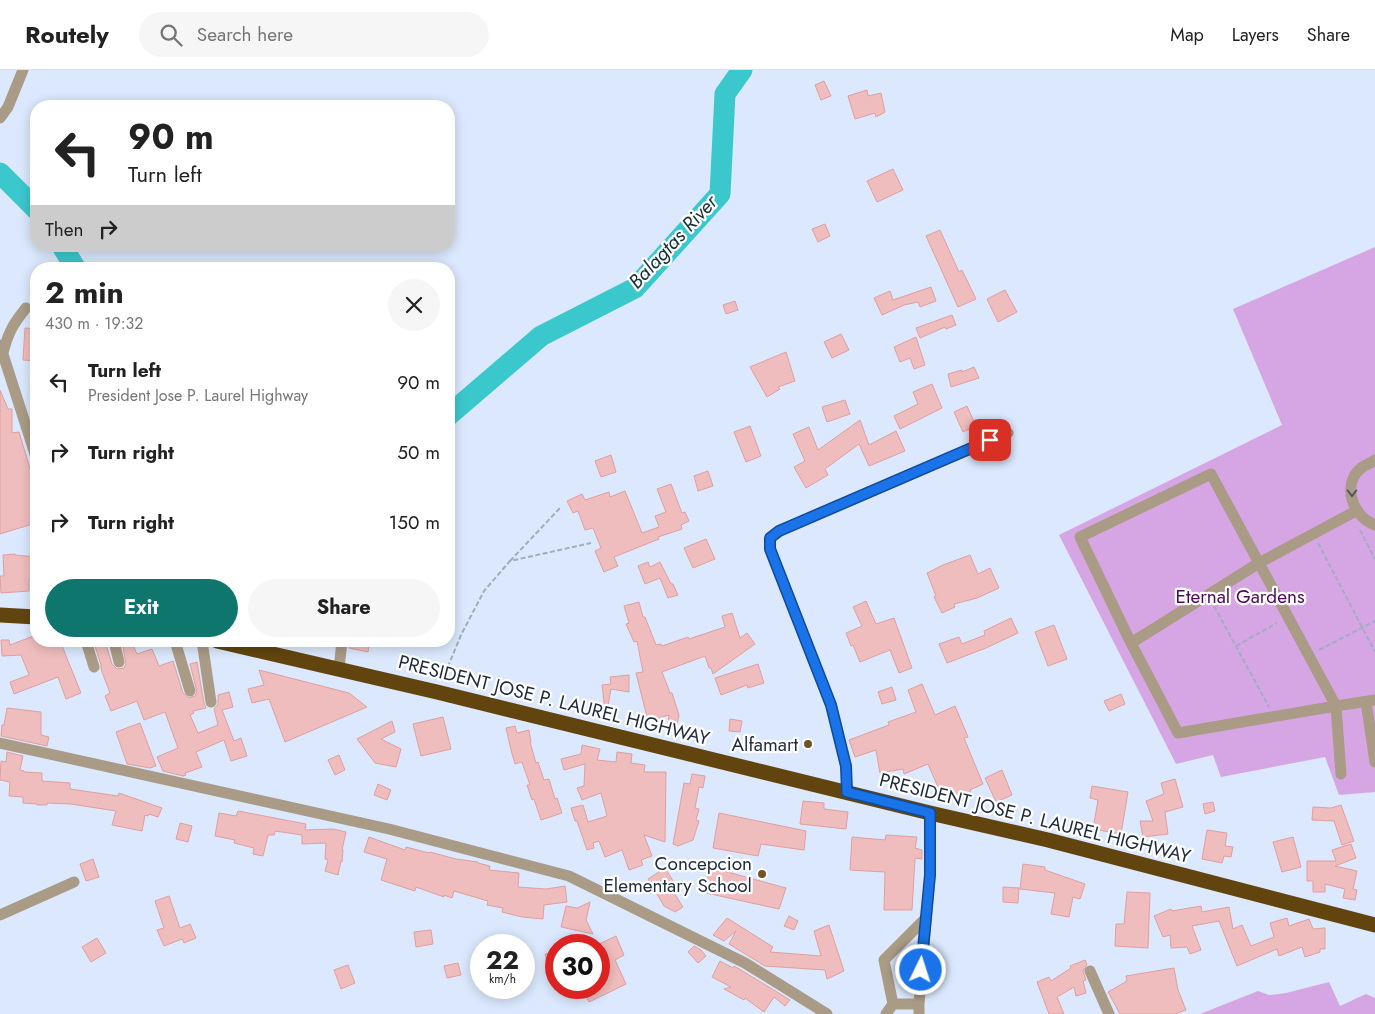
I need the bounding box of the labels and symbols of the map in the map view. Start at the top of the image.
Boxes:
water label: Balagtas River [622,188,725,295]
pin [969,419,1011,461]
one-way arrow [1347,489,1357,497]
park label: Eternal Gardens [1175,583,1305,610]
street label: PRESIDENT JOSE P. LAUREL HIGHWAY [395,648,713,752]
place label: Alfamart [731,731,798,758]
marker: Alfamart [802,738,814,750]
street label: PRESIDENT JOSE P. LAUREL HIGHWAY [876,766,1194,870]
place label: Concepcion Elementary School [603,850,752,899]
marker: Concepcion Elementary School [756,868,768,880]
speed limit sign: 30 [545,934,610,999]
position arrow [894,943,946,995]

